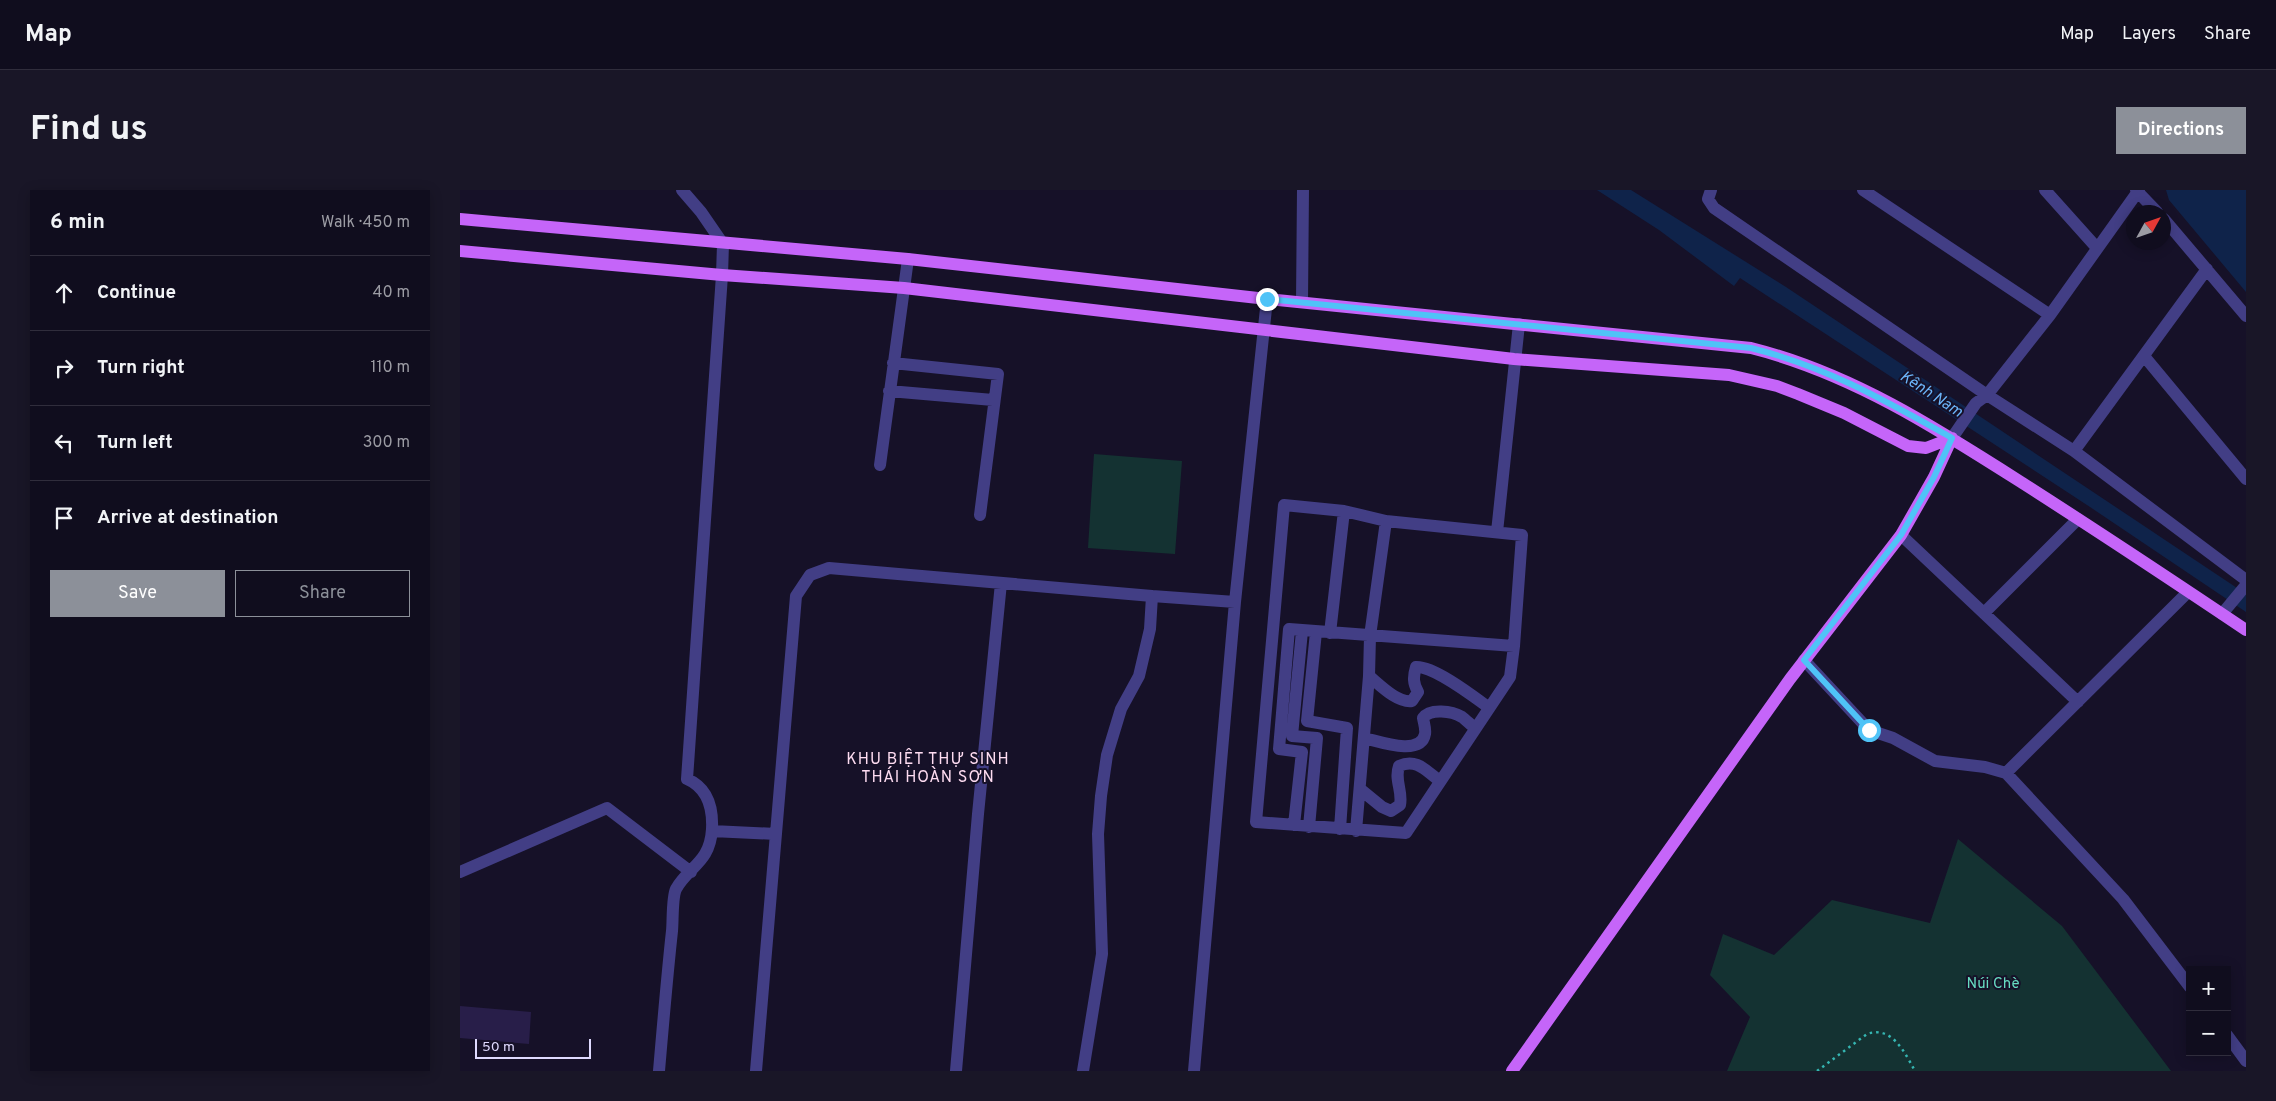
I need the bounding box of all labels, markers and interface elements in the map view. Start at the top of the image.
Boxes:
text: Map [25,20,72,50]
text: Map [2060,23,2094,46]
text: Layers [2122,23,2176,46]
text: Share [2204,23,2251,46]
button: Directions [2116,107,2246,154]
text: Find us [30,108,148,152]
north arrow [2126,205,2171,250]
text: 6 min [50,209,105,236]
text: Walk · 450 m [321,213,410,233]
icon: ahead [50,279,78,307]
text: Continue [97,281,176,305]
text: 40 m [372,283,410,303]
route end [1256,288,1279,311]
icon: right [50,354,78,382]
text: Turn right [97,356,185,380]
text: 110 m [370,358,410,378]
water label: Kênh Nam [1896,367,1966,422]
icon: left [50,429,78,457]
text: Turn left [97,431,173,455]
text: 300 m [363,433,410,453]
icon: arrive [50,504,78,532]
text: Arrive at destination [97,506,278,530]
button: Save [50,570,225,617]
button: Share [235,570,410,617]
route start [1858,719,1881,742]
district label: KHU BIỆT THỰ SINH THÁI HOÀN SƠN [846,748,1010,788]
map controls [2186,966,2231,1056]
button: + [2186,966,2231,1011]
park label: Núi Chè [1967,975,2019,994]
button: − [2186,1011,2231,1056]
scale bar [475,1036,591,1059]
text: 50 m [482,1039,515,1056]

